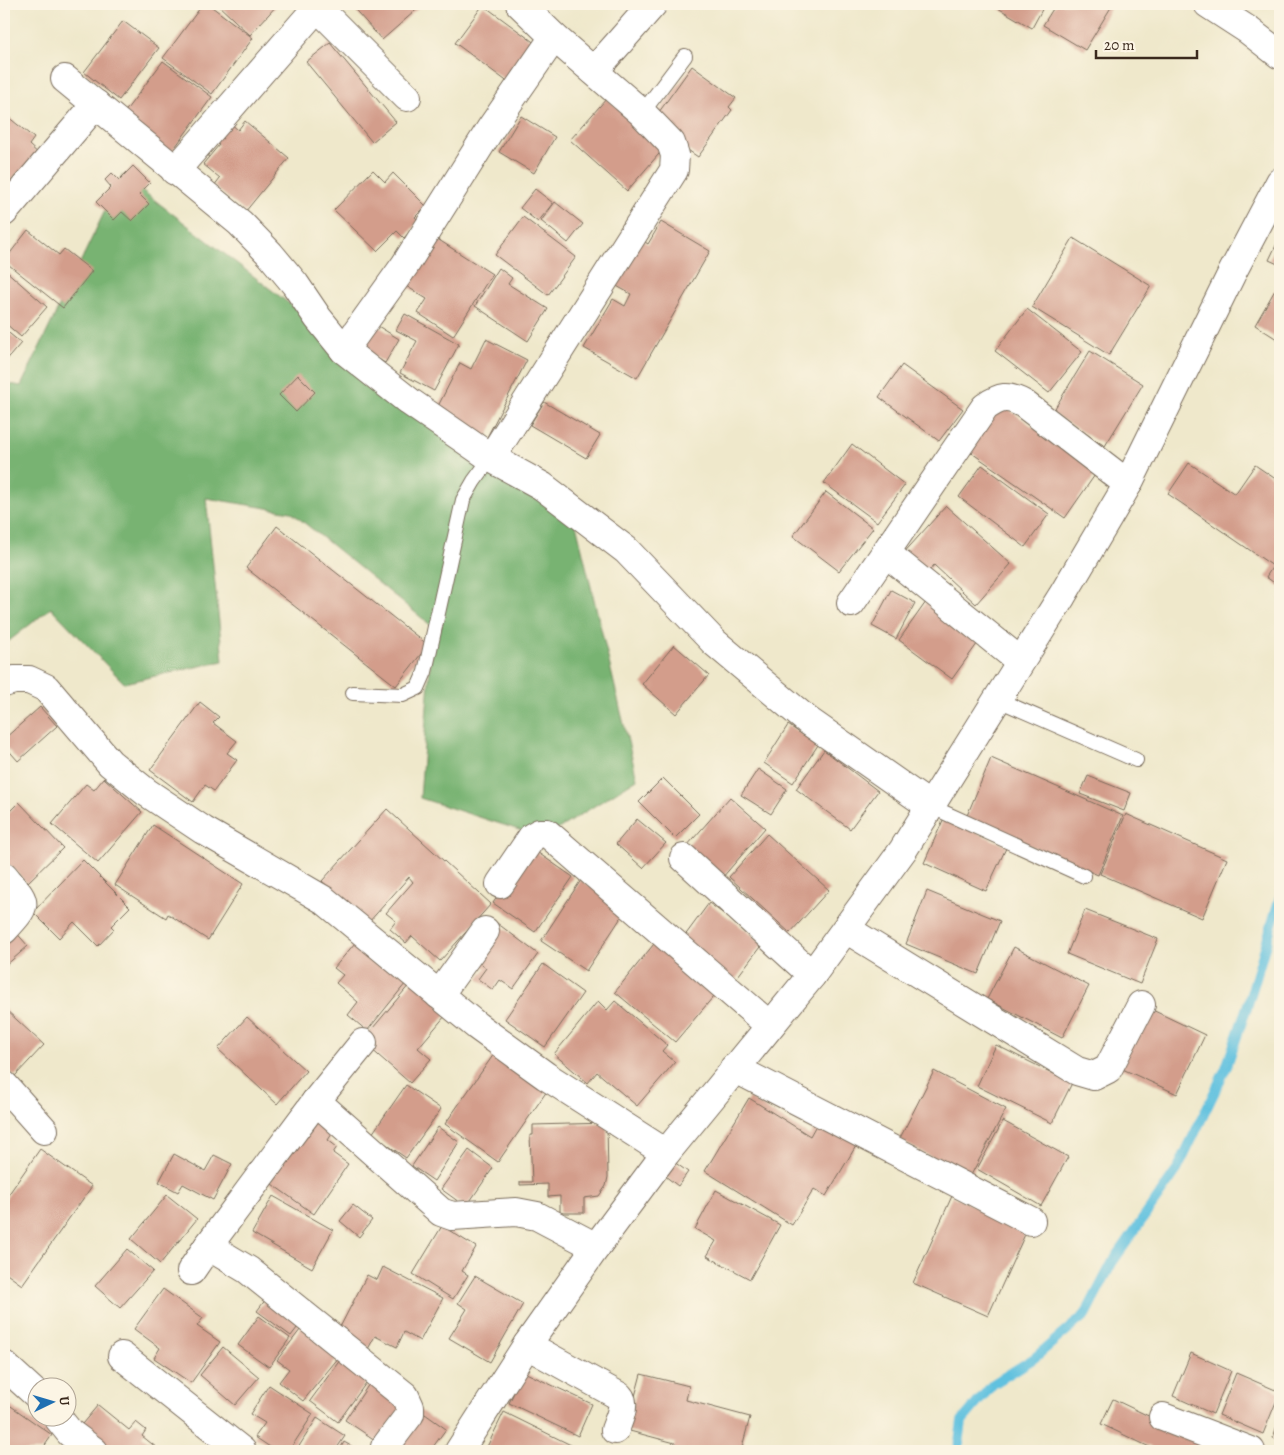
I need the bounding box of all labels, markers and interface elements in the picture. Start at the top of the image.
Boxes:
scale bar [1096,28,1198,60]
text: 20 m [1104,35,1135,55]
north arrow [28,1378,78,1428]
text: U [55,1395,74,1406]

